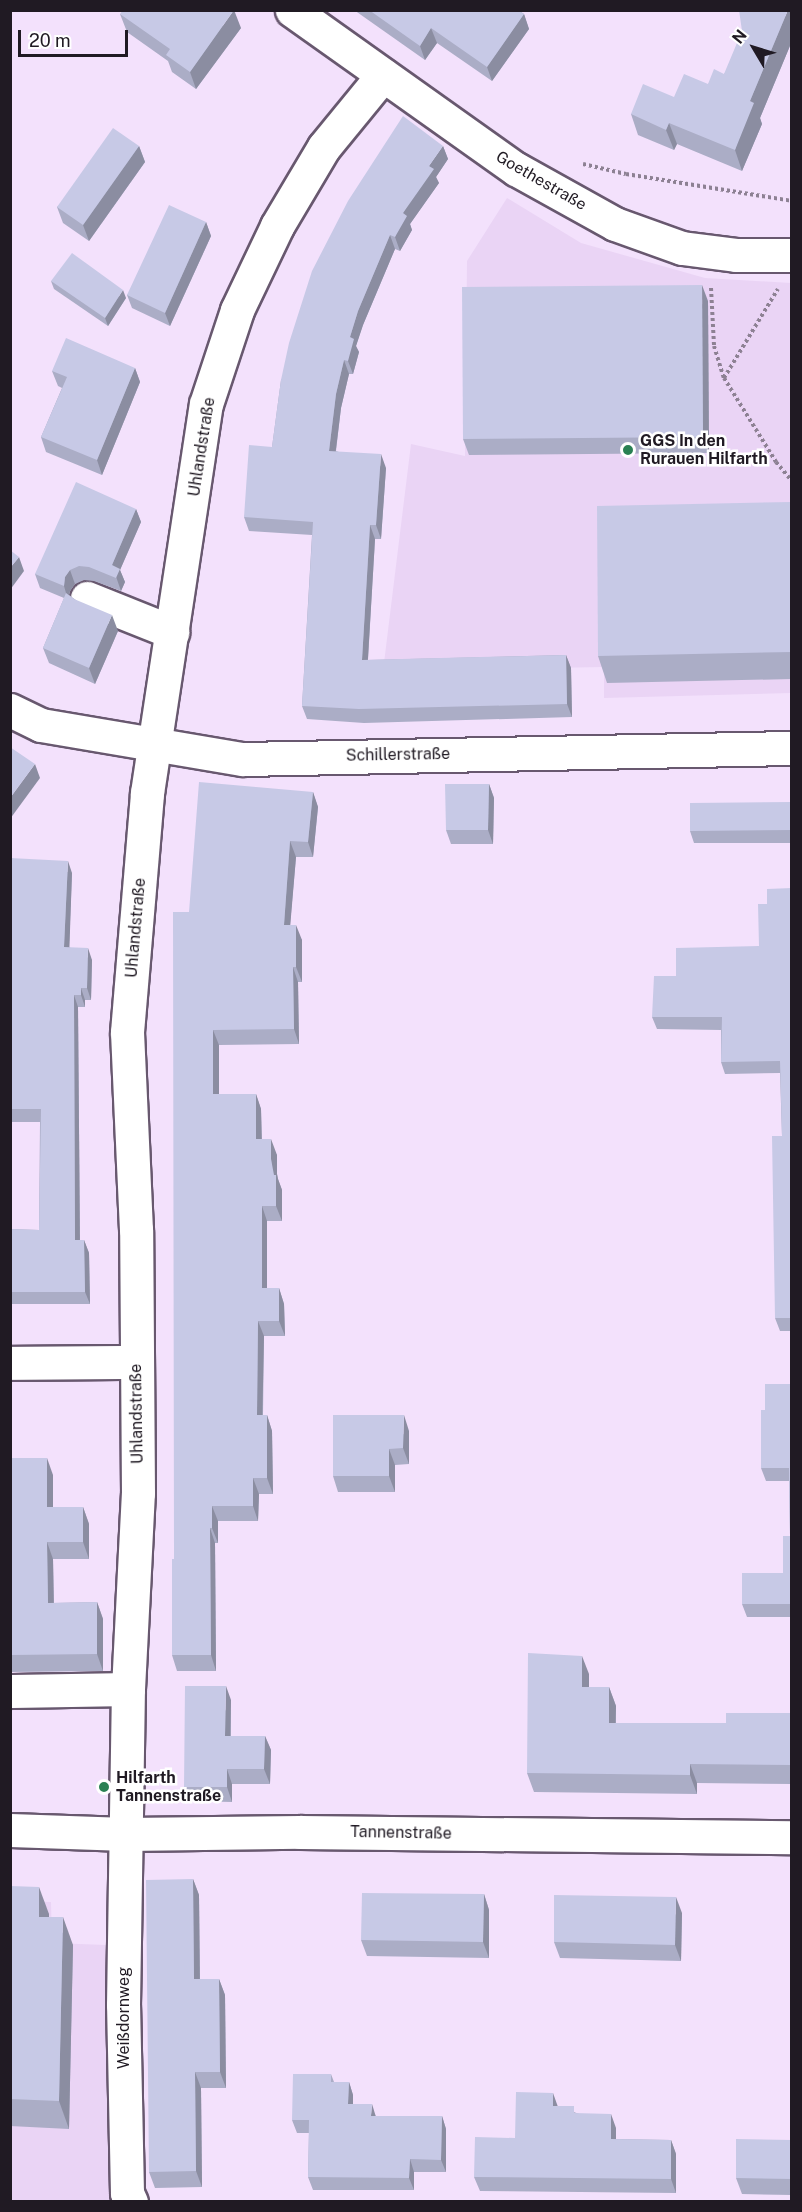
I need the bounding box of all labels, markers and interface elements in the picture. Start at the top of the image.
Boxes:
scale bar [21,18,130,56]
north arrow [724,18,784,78]
text: N [728,26,751,47]
text: 20 m [29,30,71,51]
street label: Goethestraße [492,147,590,215]
street label: Uhlandstraße [185,396,219,498]
place label: GGS In den Rurauen Hilfarth [640,431,768,469]
marker: GGS In den Rurauen Hilfarth [621,443,635,457]
street label: Schillerstraße [346,744,450,766]
street label: Uhlandstraße [122,877,150,979]
street label: Uhlandstraße [127,1364,147,1464]
place label: Hilfarth Tannenstraße [116,1768,221,1806]
marker: Hilfarth Tannenstraße [97,1780,111,1794]
street label: Tannenstraße [350,1823,452,1843]
street label: Weißdornweg [114,1967,134,2069]

